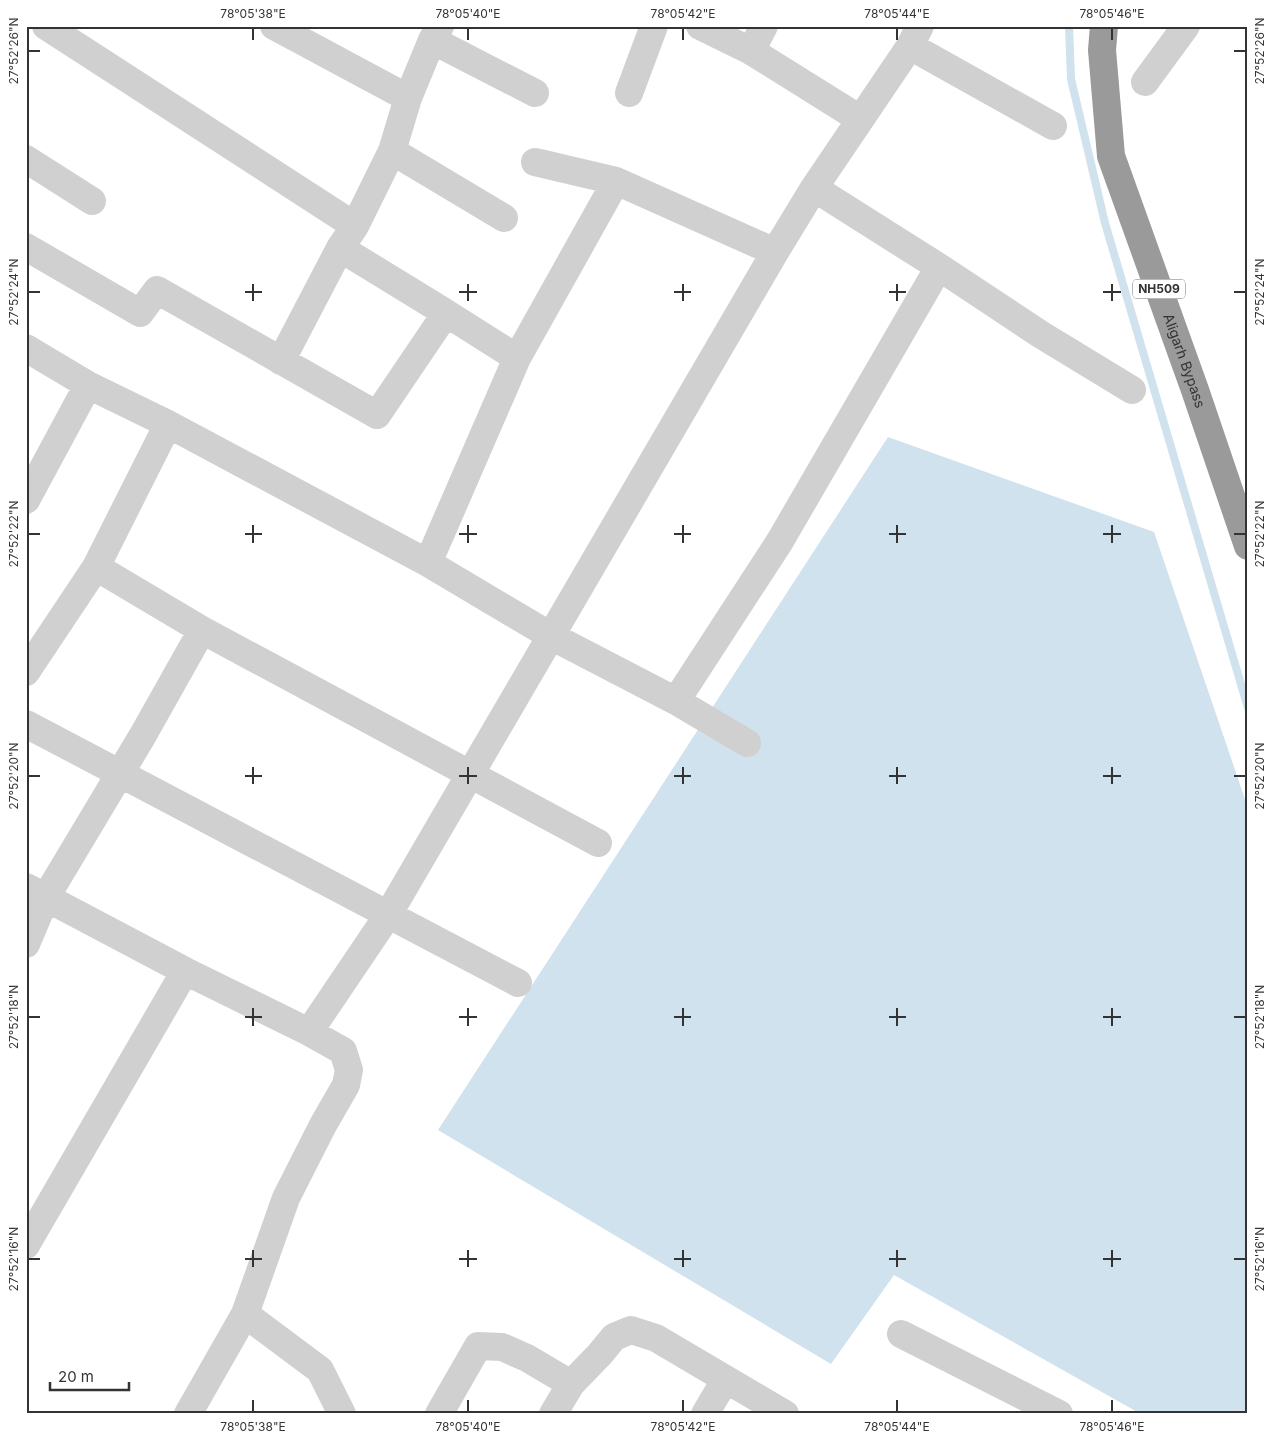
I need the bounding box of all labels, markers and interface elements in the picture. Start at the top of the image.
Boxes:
text: 78°05'38"E [220,6,286,21]
text: 78°05'40"E [435,6,501,21]
text: 78°05'42"E [651,6,715,21]
text: 78°05'44"E [864,6,930,21]
text: 78°05'46"E [1079,6,1145,21]
text: 27°52'26"N [6,17,21,85]
text: 27°52'26"N [1252,17,1267,85]
text: 27°52'24"N [6,258,21,326]
text: 27°52'24"N [1252,258,1267,326]
road number: NH509 [1133,280,1185,298]
street label: Aligarh Bypass [1160,311,1209,410]
text: 27°52'22"N [6,500,21,568]
text: 27°52'22"N [1252,500,1267,568]
text: 27°52'20"N [6,742,21,810]
text: 27°52'20"N [1252,742,1267,810]
text: 27°52'18"N [6,985,21,1049]
text: 27°52'18"N [1252,985,1267,1049]
text: 27°52'16"N [6,1227,21,1291]
text: 27°52'16"N [1252,1227,1267,1291]
scale bar [50,1360,129,1392]
text: 20 m [58,1367,94,1386]
text: 78°05'38"E [220,1419,286,1434]
text: 78°05'40"E [435,1419,501,1434]
text: 78°05'42"E [651,1419,715,1434]
text: 78°05'44"E [864,1419,930,1434]
text: 78°05'46"E [1079,1419,1145,1434]

